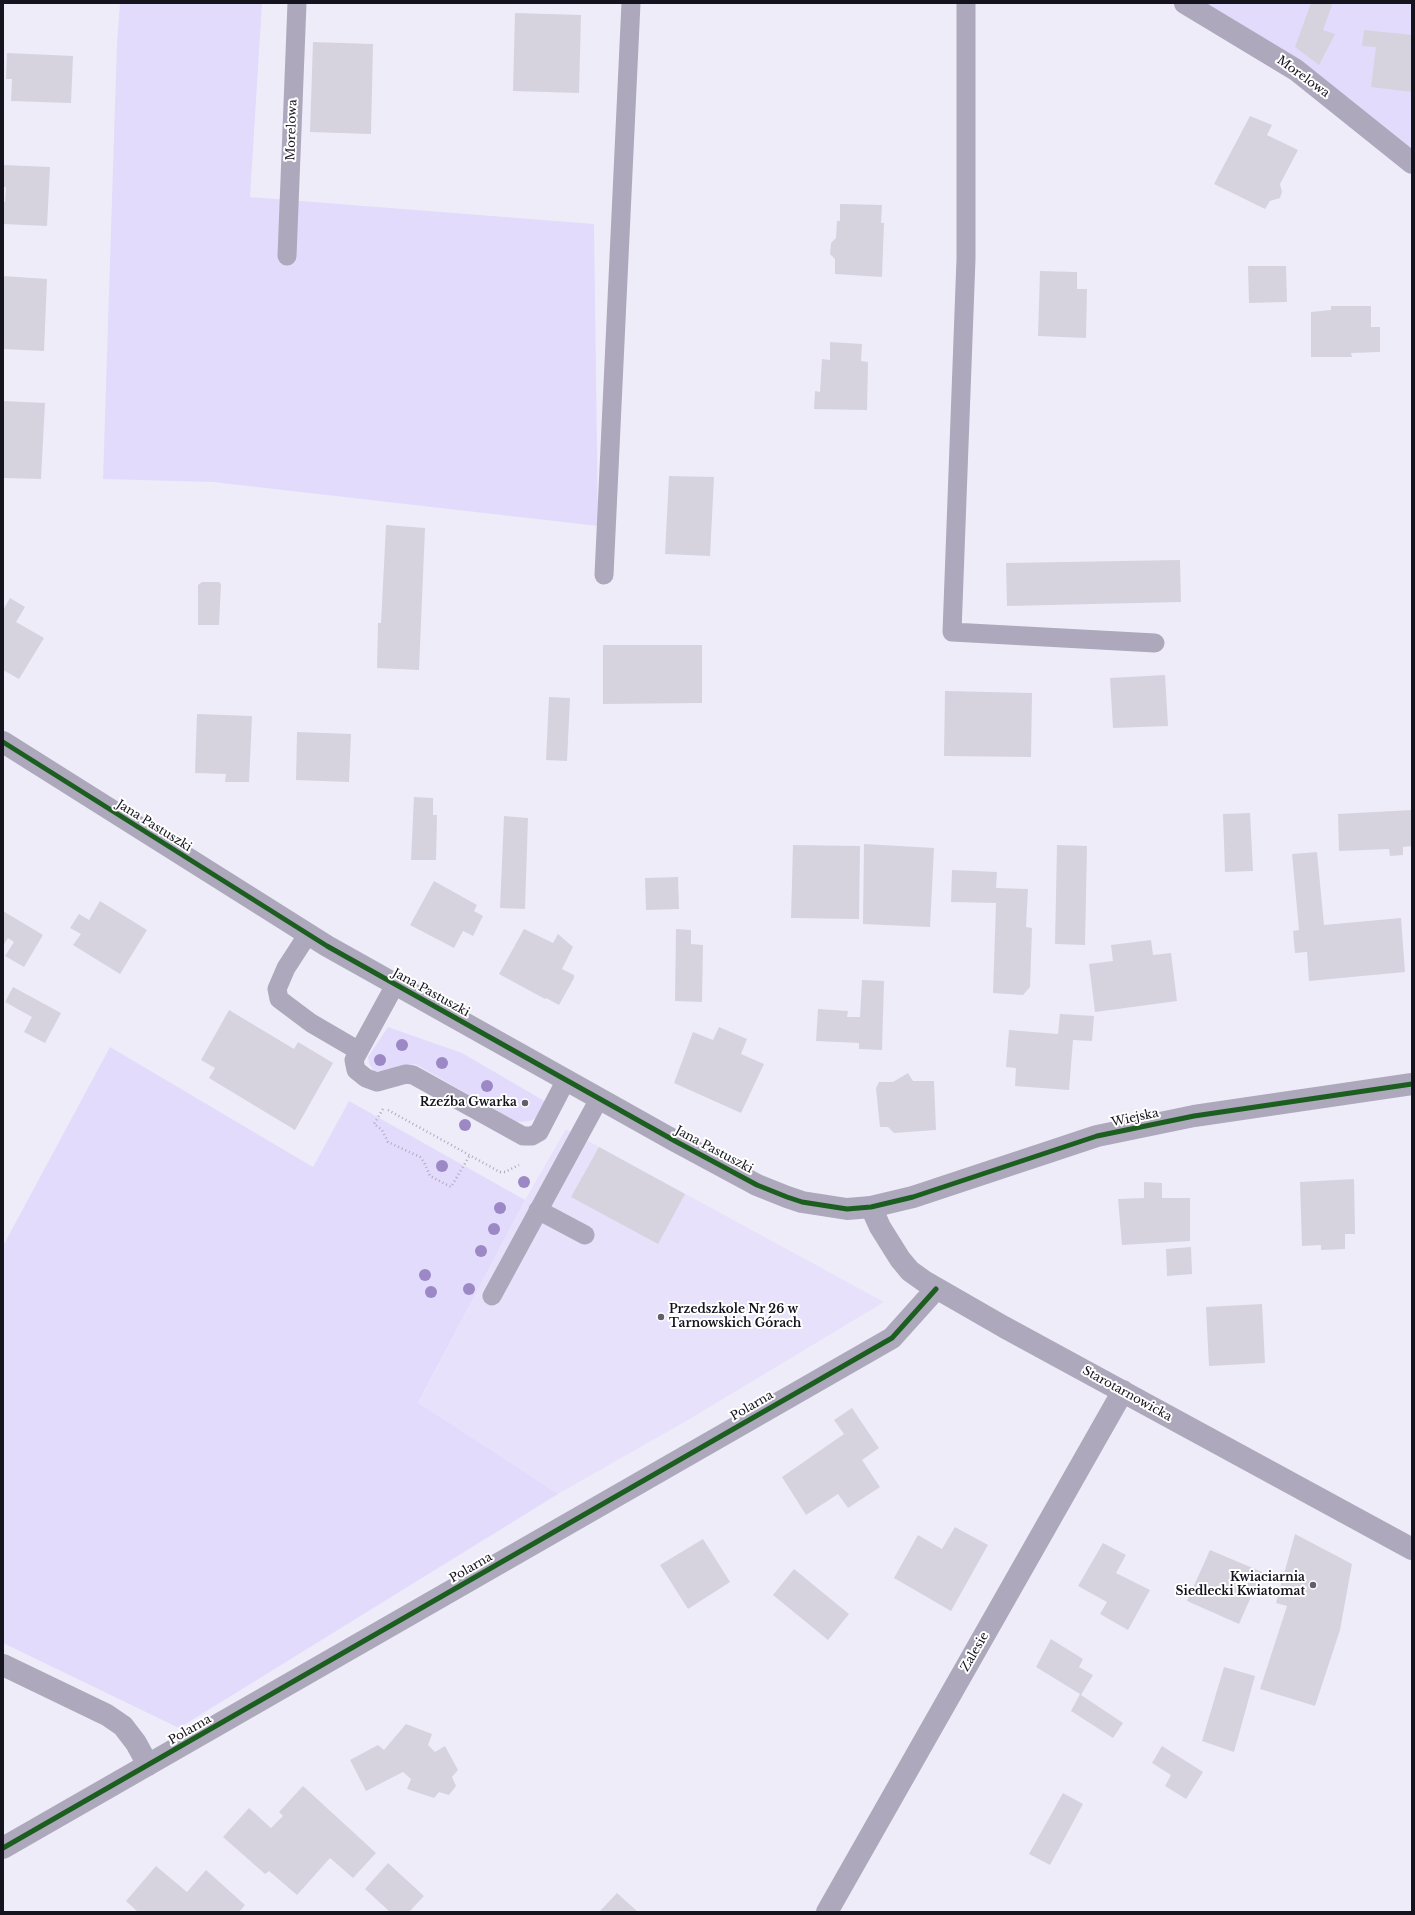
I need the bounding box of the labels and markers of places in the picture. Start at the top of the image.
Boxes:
place label: Rzeźba Gwarka [420,1096,517,1110]
marker: Rzeźba Gwarka [520,1098,530,1108]
place label: Przedszkole Nr 26 w Tarnowskich Górach [669,1303,801,1331]
marker: Przedszkole Nr 26 w Tarnowskich Górach [656,1312,666,1322]
place label: Kwiaciarnia Siedlecki Kwiatomat [1176,1571,1305,1599]
marker: Kwiaciarnia Siedlecki Kwiatomat [1308,1580,1318,1590]

